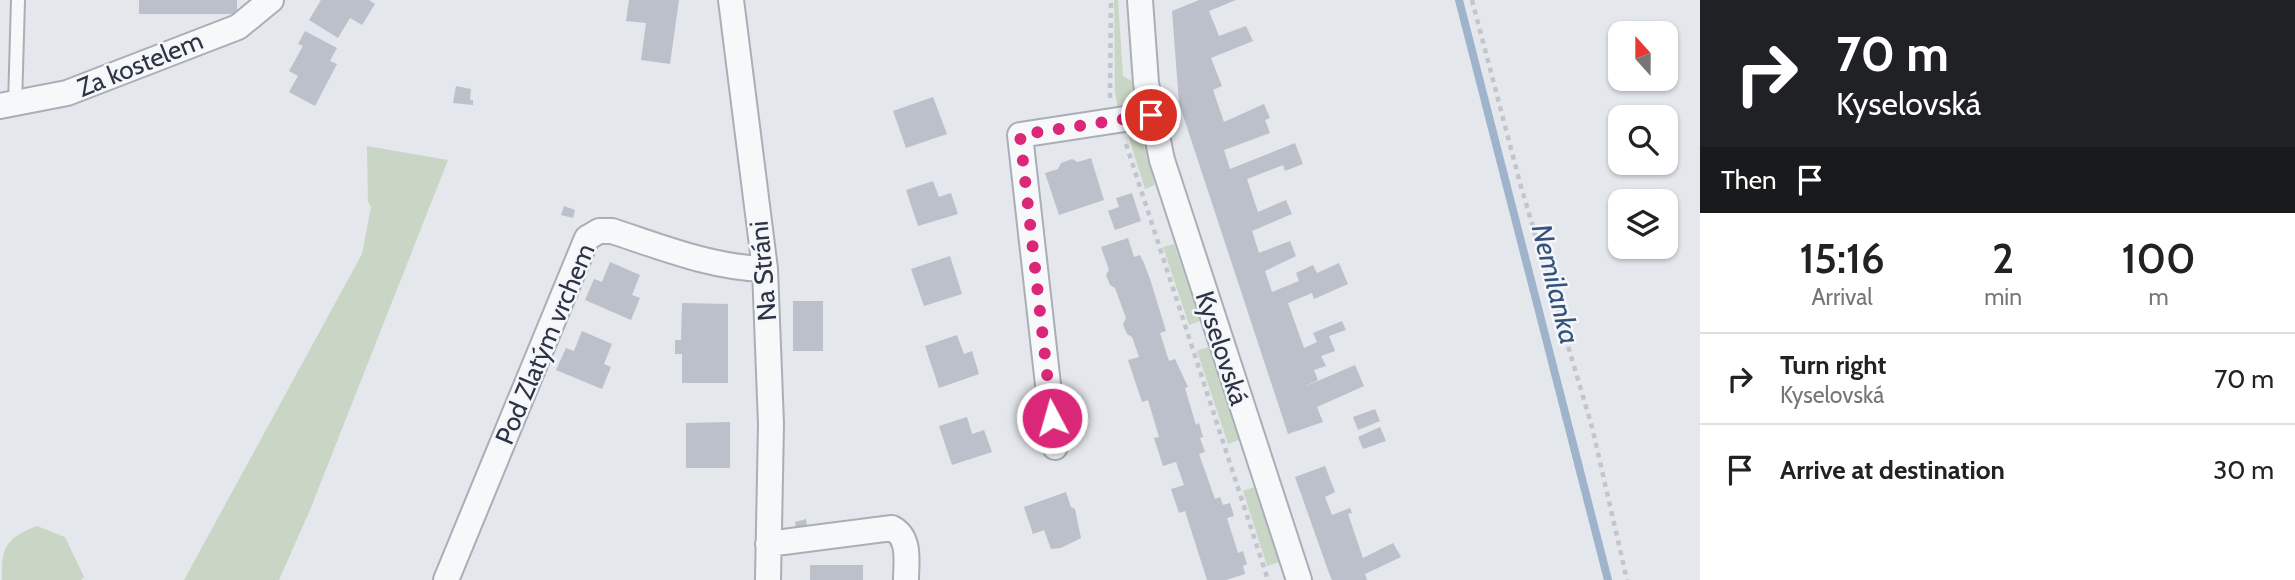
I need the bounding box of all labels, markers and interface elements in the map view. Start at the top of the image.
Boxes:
north arrow [1608,21,1678,91]
map controls [1608,21,1678,259]
street label: Za kostelem [73,24,207,104]
text: 70 m [1836,24,1949,83]
icon: right [1721,28,1812,119]
text: Kyselovská [1836,84,1981,123]
pin [1121,85,1181,145]
icon: arrive [1132,96,1170,134]
button: search [1608,105,1678,175]
icon: arrive [1791,161,1829,199]
text: Then [1721,164,1777,196]
button: layers [1608,189,1678,259]
street label: Na Stráni [743,220,783,322]
water label: Nemilanka [1525,220,1587,348]
text: 15:16 [1800,232,1885,284]
text: 2 [1992,232,2014,284]
text: 100 [2122,232,2195,284]
street label: Pod Zlatým vrchem [488,239,602,449]
text: Arrival [1811,283,1873,311]
text: min [1984,283,2022,311]
text: m [2148,283,2169,311]
street label: Kyselovská [1189,287,1256,409]
text: Turn right [1780,349,1886,381]
icon: right [1721,360,1759,398]
text: 70 m [2214,363,2274,395]
position arrow [1015,381,1089,455]
text: Kyselovská [1780,381,1884,409]
icon: arrive [1721,451,1759,489]
text: Arrive at destination [1780,454,2005,486]
text: 30 m [2213,454,2274,486]

